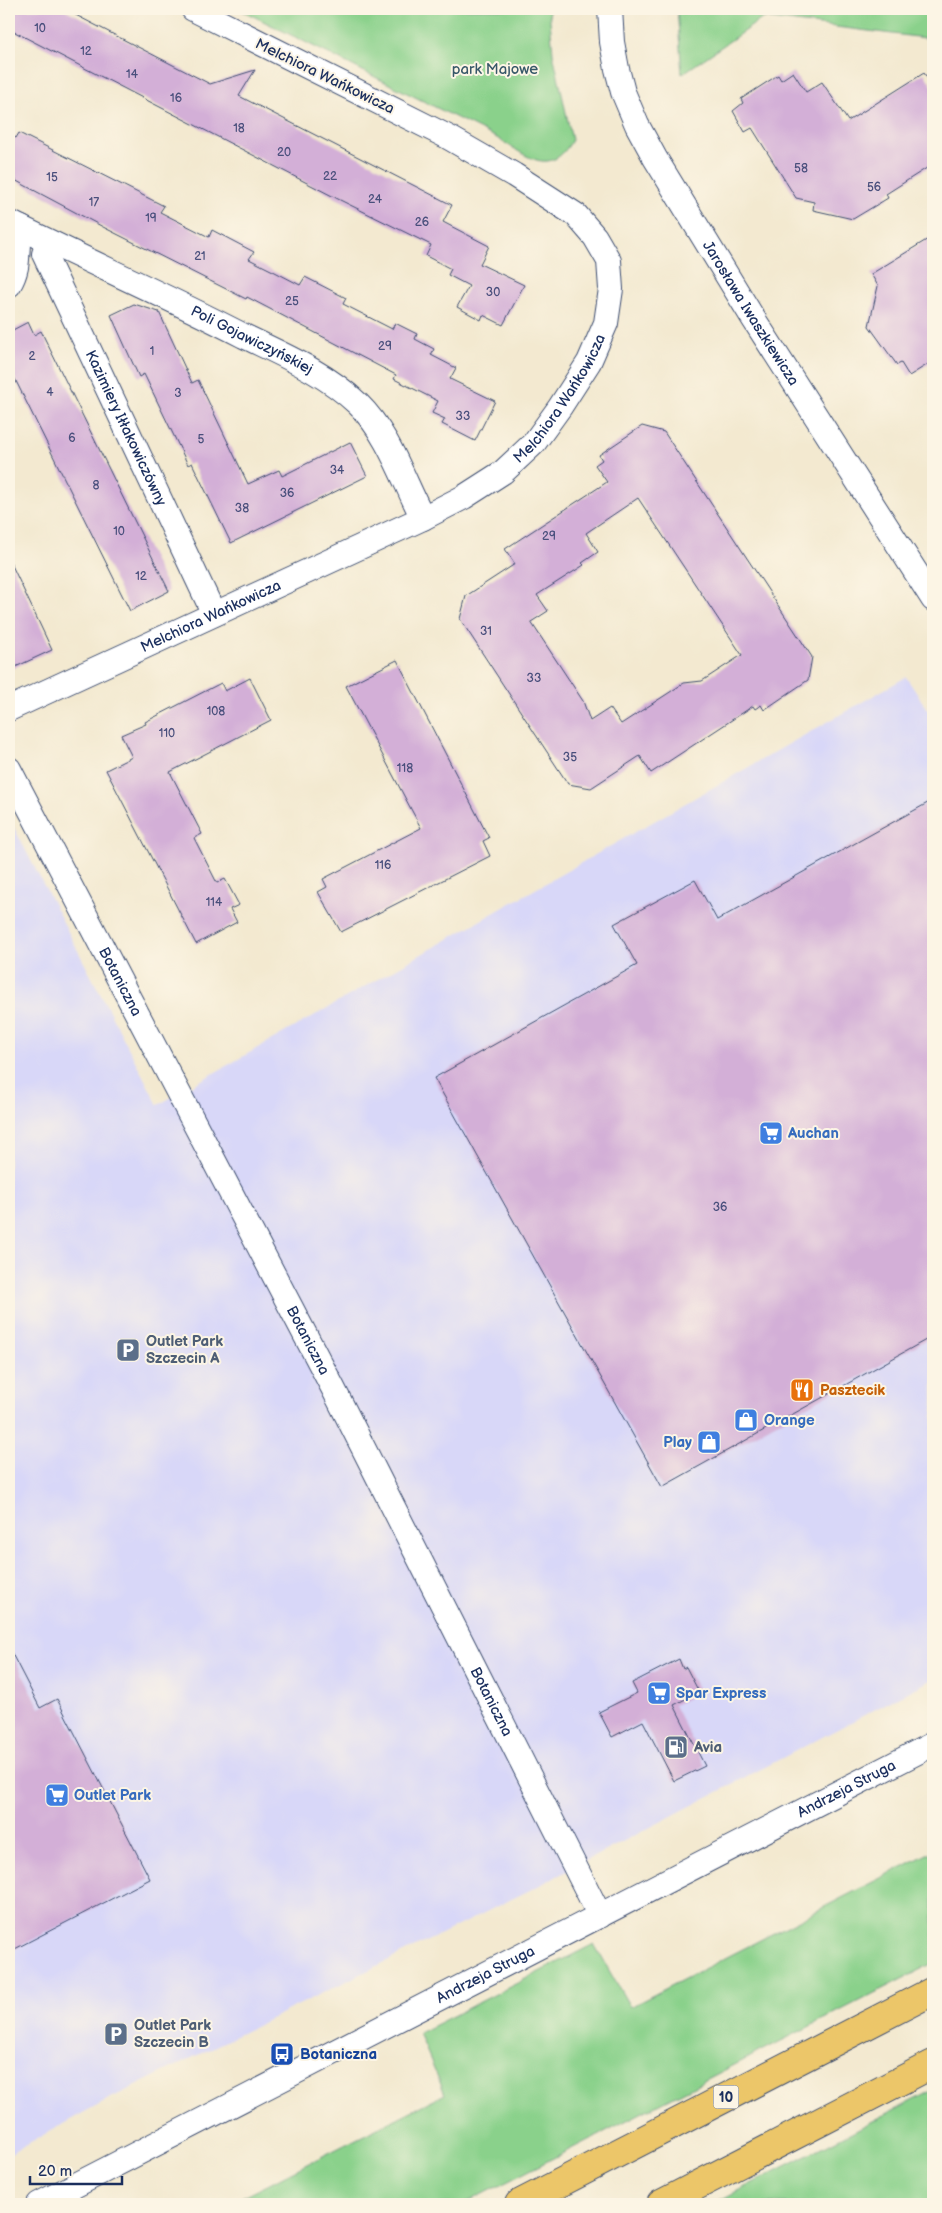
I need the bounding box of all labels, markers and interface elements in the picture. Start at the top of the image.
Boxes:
house number: 10 [34,21,46,36]
street label: Melchiora Wańkowicza [252,34,397,118]
house number: 12 [80,44,92,59]
park label: park Majowe [452,60,538,79]
house number: 14 [126,67,139,82]
house number: 16 [170,91,182,106]
house number: 18 [233,121,245,136]
house number: 20 [277,145,291,160]
house number: 58 [794,161,808,176]
house number: 22 [323,169,337,184]
house number: 15 [46,170,58,185]
house number: 56 [867,180,881,195]
house number: 24 [368,192,383,207]
house number: 17 [89,195,99,210]
house number: 19 [145,211,157,226]
house number: 26 [415,215,429,230]
street label: Jarosława Iwaszkiewicza [698,237,803,389]
house number: 21 [194,249,206,264]
house number: 30 [486,285,500,300]
house number: 25 [285,294,299,309]
street label: Poli Gojawiczyńskiej [187,302,316,379]
street label: Melchiora Wańkowicza [510,331,610,467]
house number: 29 [378,339,392,354]
house number: 1 [150,344,154,359]
street label: Kazimiery Iłłakowiczówny [81,347,171,509]
house number: 2 [28,349,36,364]
house number: 4 [46,385,54,400]
house number: 3 [174,386,182,401]
house number: 33 [456,409,470,424]
house number: 6 [68,431,76,446]
house number: 5 [198,432,205,447]
house number: 34 [330,463,345,478]
house number: 8 [93,478,100,493]
house number: 36 [280,486,294,501]
house number: 38 [235,501,249,516]
house number: 10 [113,524,125,539]
house number: 29 [542,529,556,544]
house number: 12 [135,569,147,584]
street label: Melchiora Wańkowicza [138,576,284,657]
house number: 31 [480,624,492,639]
house number: 33 [527,671,541,686]
house number: 108 [207,704,225,719]
house number: 110 [159,726,175,741]
house number: 35 [563,750,577,765]
house number: 118 [397,761,413,776]
house number: 116 [375,858,391,873]
house number: 114 [206,895,223,910]
street label: Botaniczna [94,944,146,1020]
supermarket icon: Auchan [758,1120,784,1146]
place label: Auchan [787,1124,839,1143]
house number: 36 [713,1200,727,1215]
street label: Botaniczna [282,1303,334,1378]
place label: Outlet Park Szczecin A [146,1332,223,1368]
parking icon: Outlet Park Szczecin A [115,1337,141,1363]
restaurant icon: Pasztecik [789,1377,815,1403]
place label: Pasztecik [820,1381,885,1400]
shop icon: Orange [733,1407,759,1433]
place label: Orange [764,1411,815,1430]
shop icon: Play [696,1429,722,1455]
place label: Play [663,1433,692,1452]
street label: Botaniczna [466,1664,517,1740]
supermarket icon: Spar Express [646,1680,672,1706]
place label: Spar Express [676,1684,766,1703]
fuel station icon: Avia [663,1734,689,1760]
place label: Avia [693,1738,722,1757]
street label: Andrzeja Struga [794,1756,899,1822]
supermarket icon: Outlet Park [44,1782,70,1808]
place label: Outlet Park [74,1786,151,1805]
street label: Andrzeja Struga [433,1942,538,2008]
place label: Outlet Park Szczecin B [134,2016,211,2052]
parking icon: Outlet Park Szczecin B [103,2021,129,2047]
bus stop icon: Botaniczna [269,2041,295,2067]
place label: Botaniczna [300,2045,377,2064]
road number: 10 [714,2086,738,2108]
scale bar [30,2153,122,2185]
text: 20 m [38,2162,72,2181]

